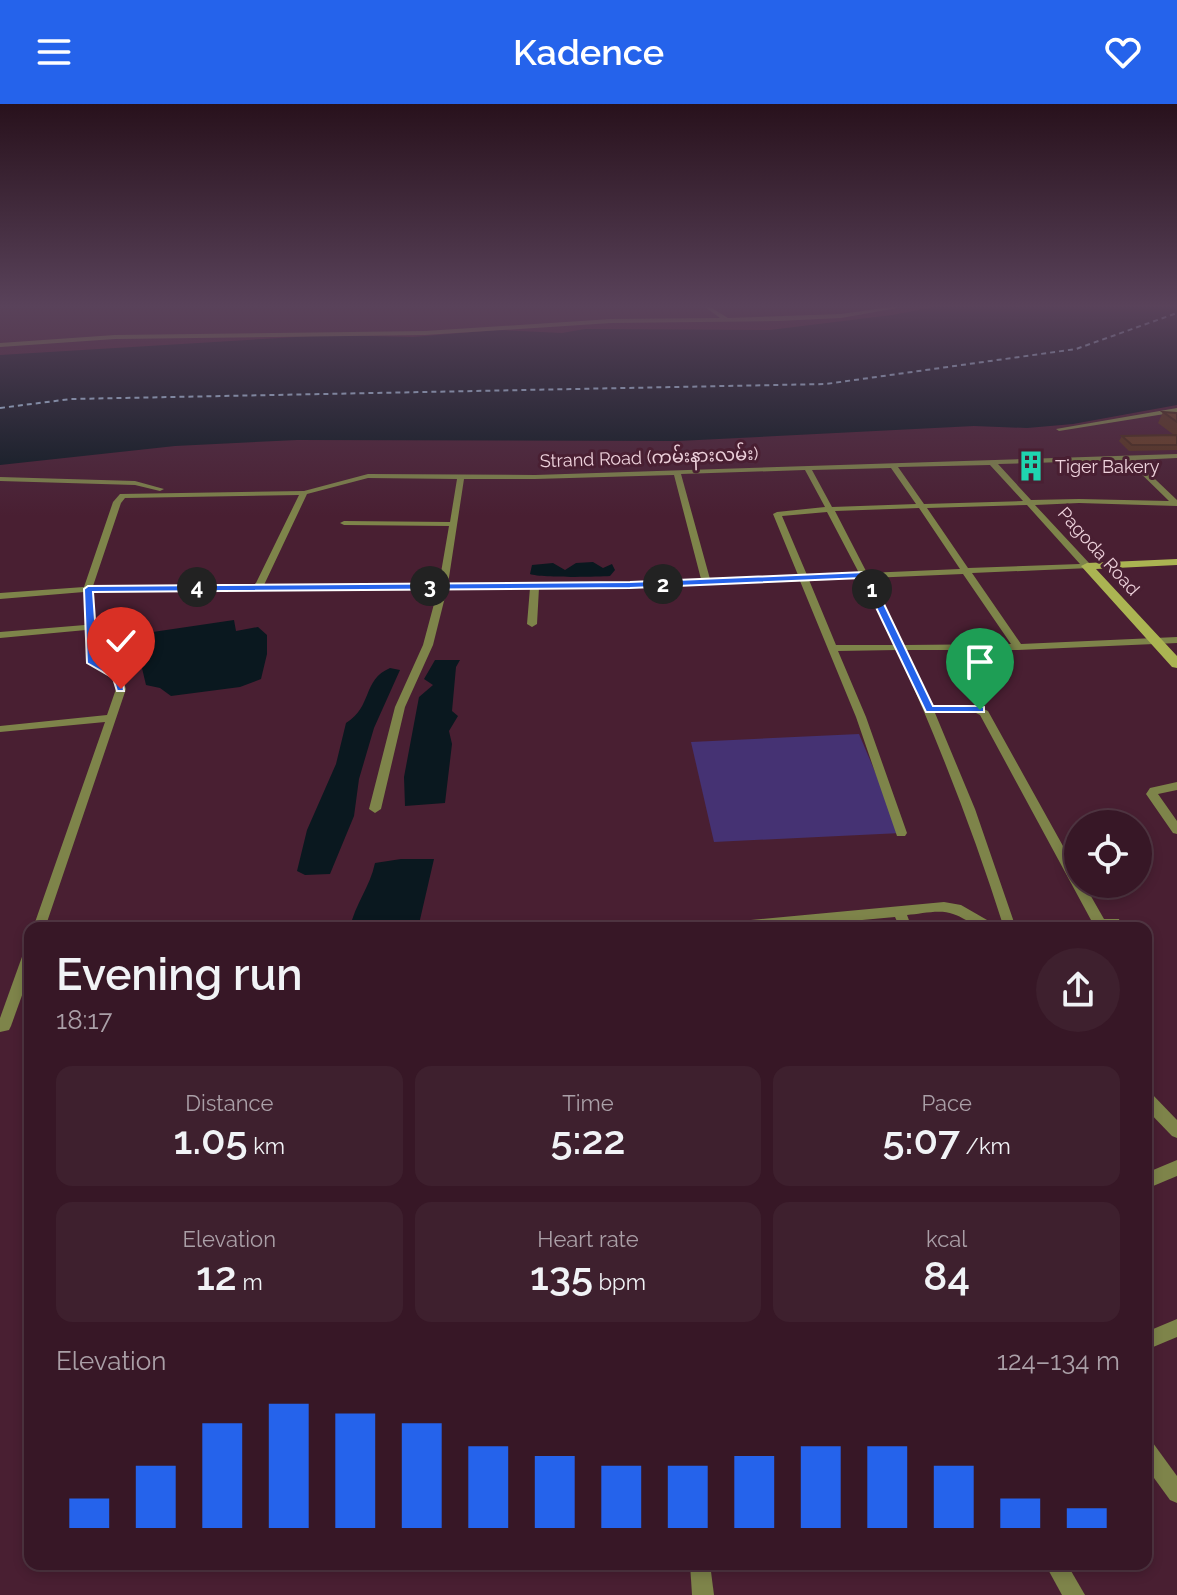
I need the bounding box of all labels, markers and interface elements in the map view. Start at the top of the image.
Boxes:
icon: menu [32,30,76,74]
icon: heart [1101,30,1145,74]
text: Kadence [513,31,664,73]
street label: Strand Road (ကမ်းနားလမ်း) [539,441,759,476]
building icon: Tiger Bakery [1014,449,1048,483]
place label: Tiger Bakery [1055,456,1160,477]
street label: Pagoda Road [1054,503,1144,599]
pin: 2 [643,564,683,604]
pin: 3 [410,566,450,606]
pin: 4 [177,567,217,607]
pin: 1 [852,569,892,609]
text: 2 [657,571,669,597]
text: 3 [424,573,436,599]
text: 4 [191,574,203,600]
text: 1 [867,576,877,602]
pin [87,607,155,689]
icon: check [99,619,143,663]
pin [946,628,1014,710]
icon: arrive [958,640,1002,684]
map controls [1064,810,1152,898]
button: locate [1064,810,1152,898]
button: share [1036,948,1120,1032]
text: Evening run [56,949,303,1000]
text: 18:17 [56,1005,112,1035]
text: Distance [185,1090,273,1116]
text: Time [562,1090,614,1116]
text: Pace [921,1090,972,1116]
text: 1.05 [174,1116,248,1163]
text: 5:22 [551,1116,625,1163]
text: 5:07 [883,1116,960,1163]
text: km [248,1133,285,1159]
text: /km [960,1133,1011,1159]
text: Elevation [183,1226,276,1252]
text: Heart rate [537,1226,639,1252]
text: kcal [926,1226,967,1252]
text: 12 [196,1252,237,1299]
text: 135 [530,1252,593,1299]
text: 84 [923,1252,970,1299]
text: m [237,1269,263,1295]
text: bpm [593,1269,646,1295]
text: Elevation [56,1346,166,1376]
text: 124–134 m [997,1346,1120,1376]

